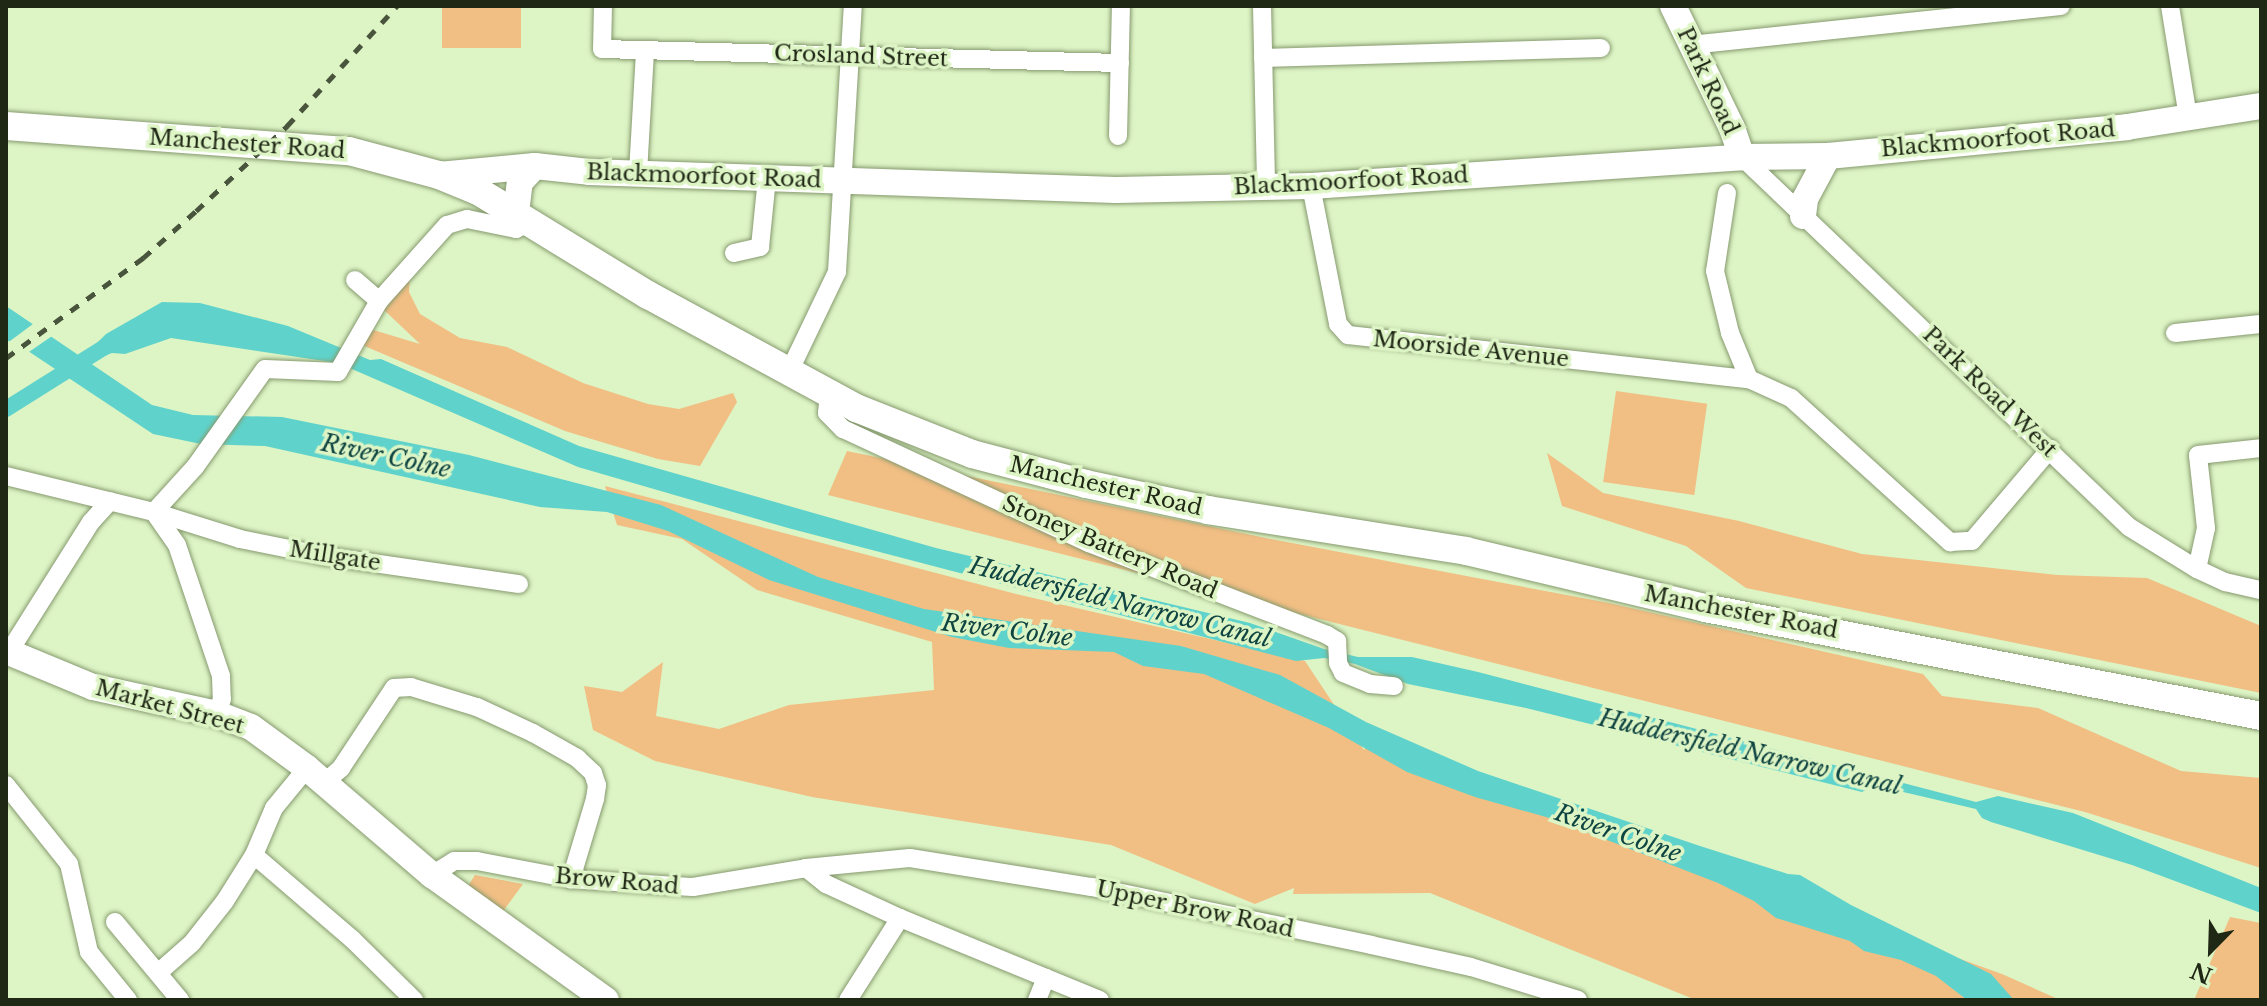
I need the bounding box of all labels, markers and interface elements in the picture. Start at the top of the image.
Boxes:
street label: Park Road [1672,23,1744,139]
street label: Crosland Street [774,40,948,72]
street label: Blackmoorfoot Road [1880,116,2116,162]
street label: Manchester Road [148,124,346,164]
street label: Blackmoorfoot Road [586,159,822,193]
street label: Blackmoorfoot Road [1233,162,1469,200]
street label: Park Road West [1917,321,2063,463]
street label: Moorside Avenue [1371,326,1571,372]
water label: River Colne [318,428,454,484]
street label: Manchester Road [1007,451,1205,521]
street label: Stoney Battery Road [998,489,1222,605]
street label: Millgate [287,536,383,576]
water label: Huddersfield Narrow Canal [966,550,1274,654]
street label: Manchester Road [1642,580,1840,644]
water label: River Colne [940,608,1074,652]
street label: Market Street [93,674,247,740]
water label: Huddersfield Narrow Canal [1595,703,1905,801]
water label: River Colne [1551,798,1685,868]
street label: Brow Road [554,862,680,900]
street label: Upper Brow Road [1093,875,1297,943]
north arrow [2171,910,2251,990]
text: N [2187,956,2216,989]

